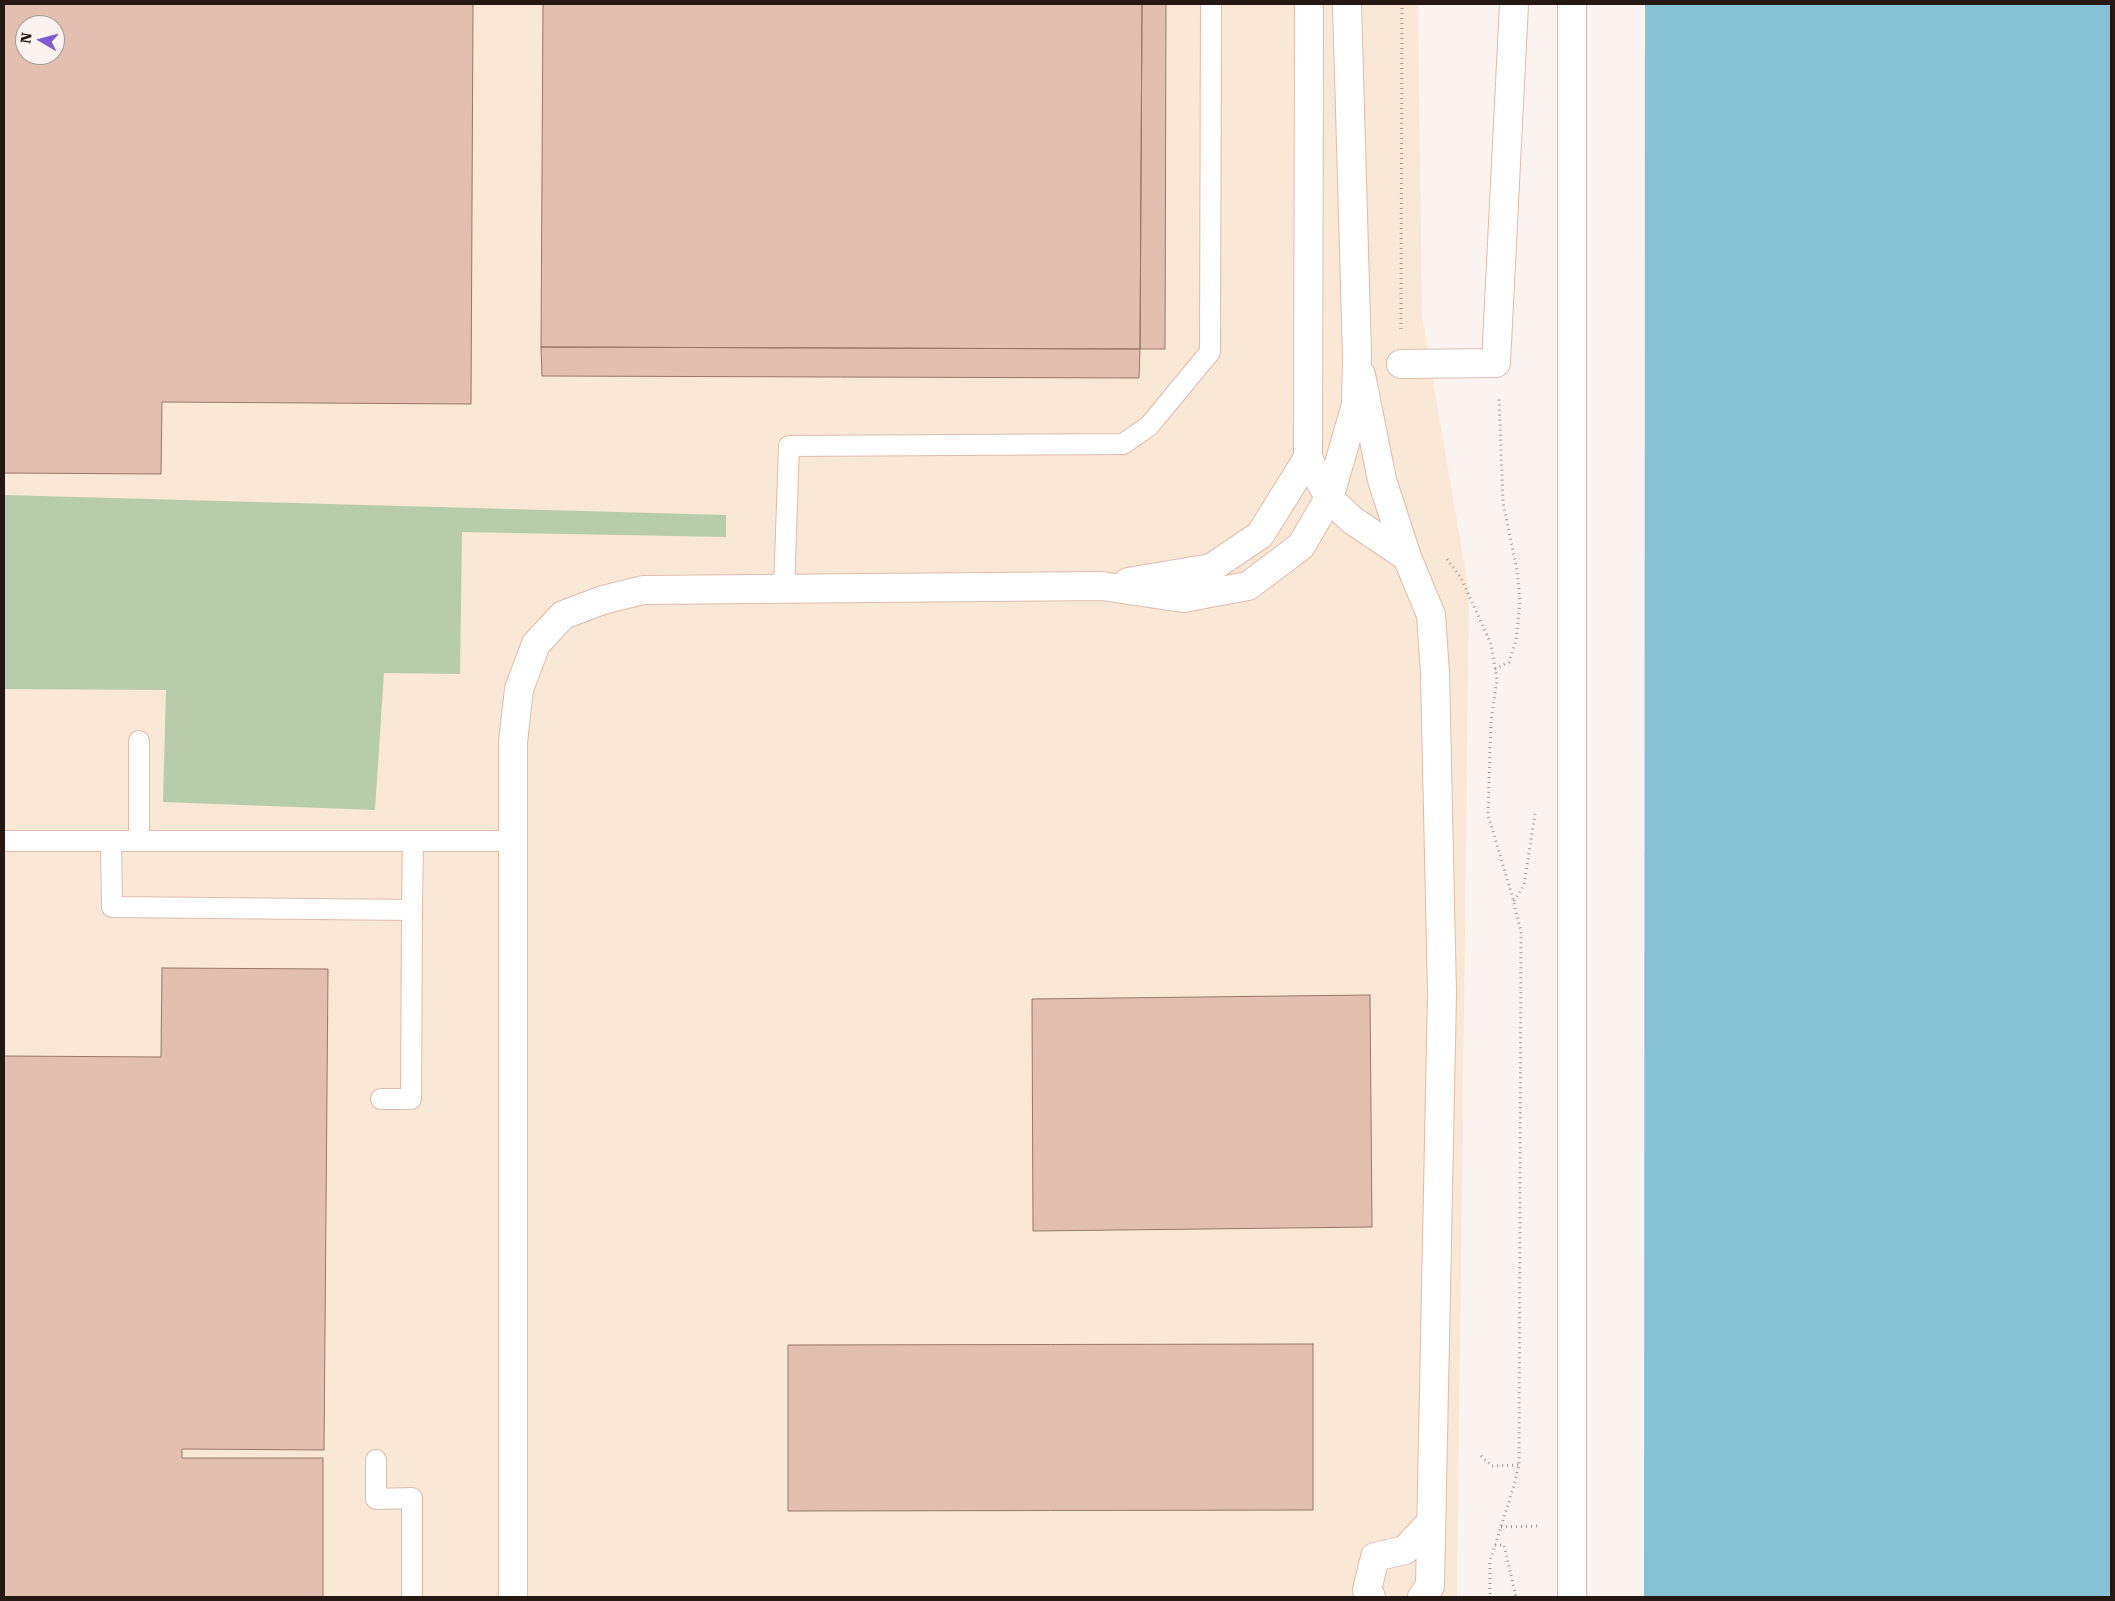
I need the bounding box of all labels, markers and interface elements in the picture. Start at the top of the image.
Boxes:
north arrow [15,15,65,65]
text: N [17,32,35,45]

